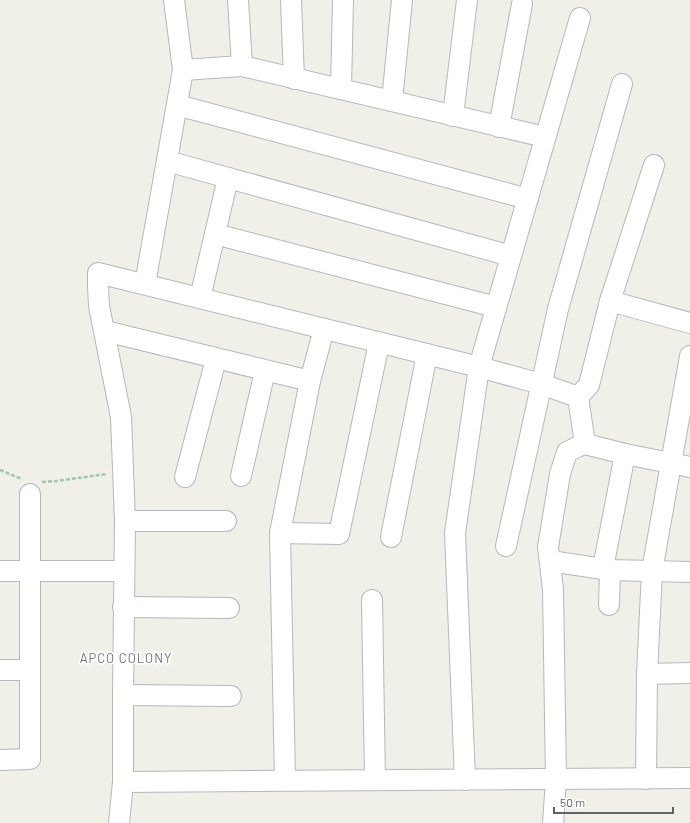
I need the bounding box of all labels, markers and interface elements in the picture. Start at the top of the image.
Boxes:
district label: APCO COLONY [80,650,172,666]
scale bar [554,789,673,815]
text: 50 m [560,795,585,809]

